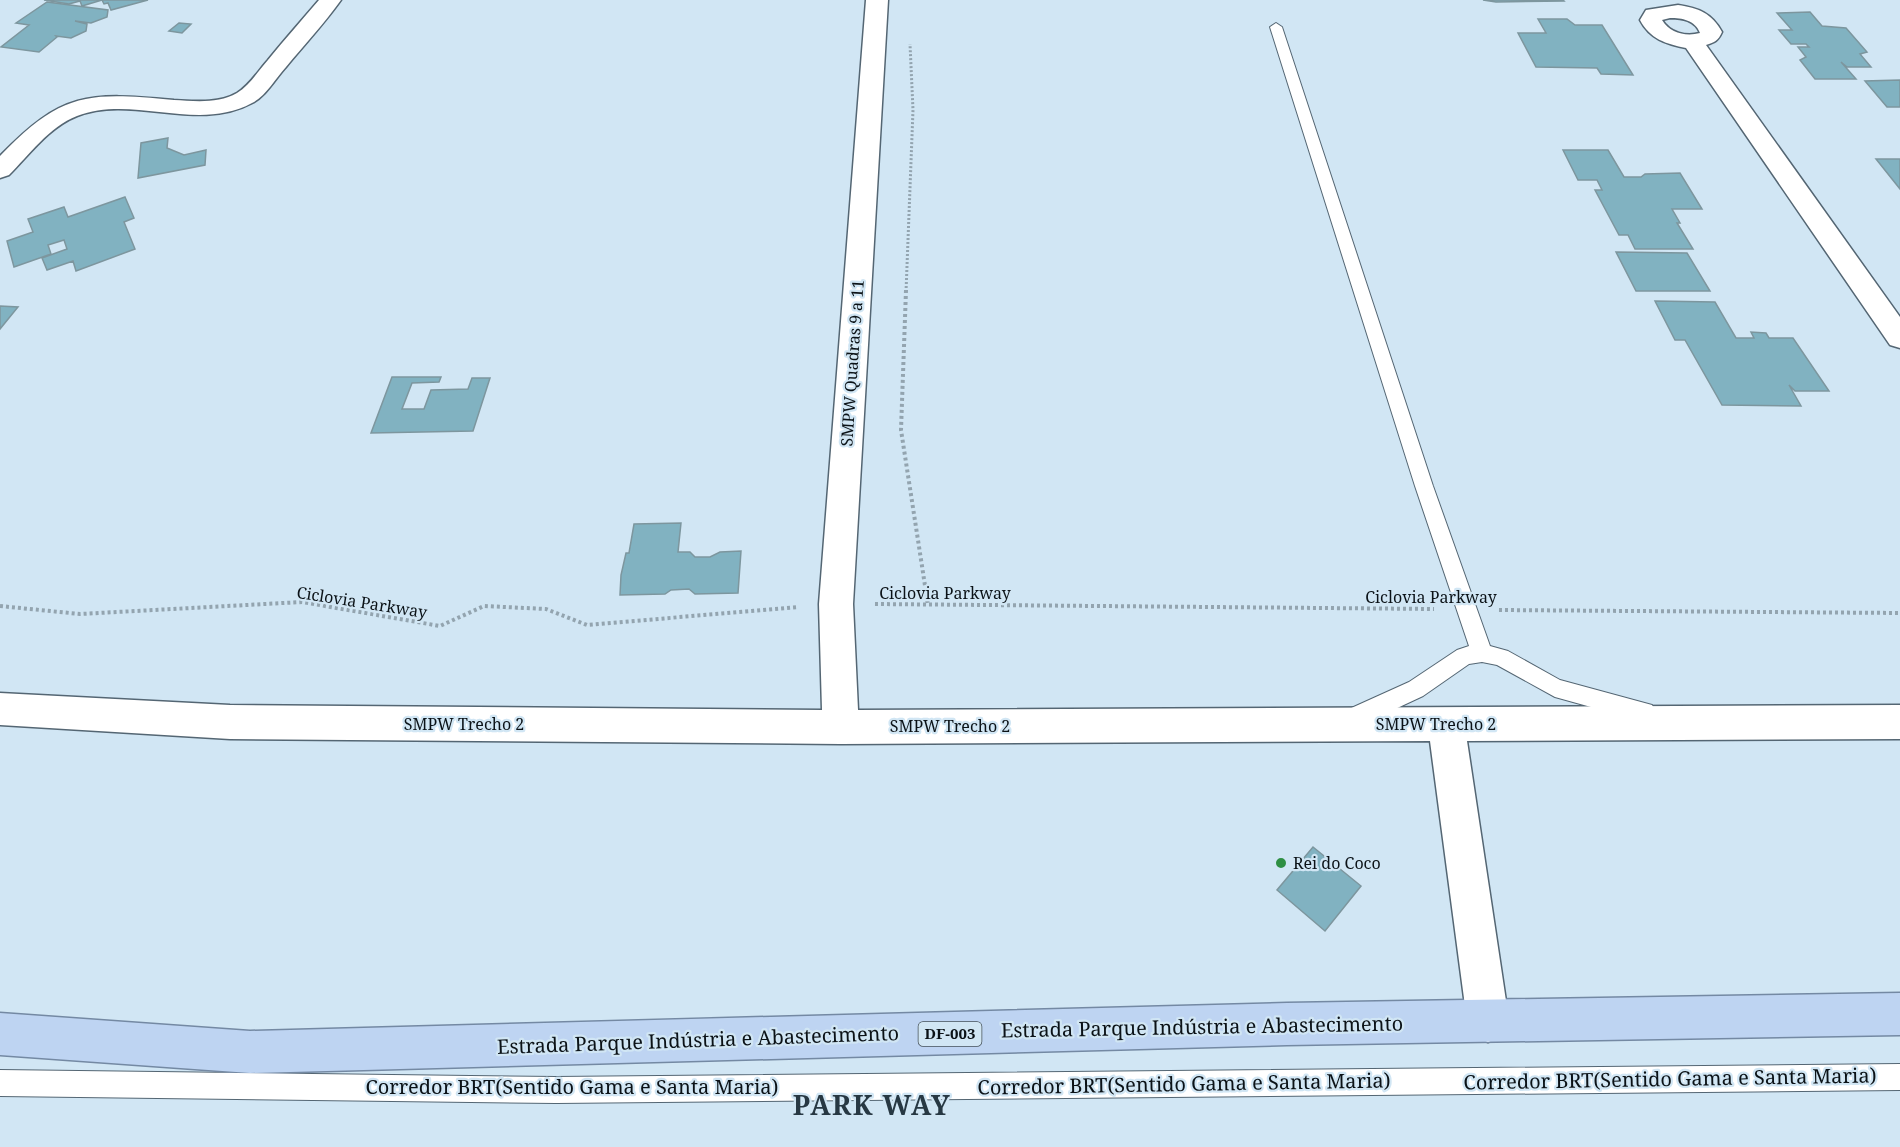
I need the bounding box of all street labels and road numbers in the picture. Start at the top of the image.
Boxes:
street label: SMPW Quadras 9 a 11 [835,279,869,447]
street label: Ciclovia Parkway [295,581,430,623]
street label: Ciclovia Parkway [879,582,1012,604]
street label: Ciclovia Parkway [1365,586,1498,608]
street label: SMPW Trecho 2 [404,713,524,735]
street label: SMPW Trecho 2 [1376,713,1496,735]
street label: SMPW Trecho 2 [890,715,1010,737]
street label: Estrada Parque Indústria e Abastecimento [1001,1009,1403,1044]
street label: Estrada Parque Indústria e Abastecimento [496,1019,900,1060]
road number: DF-003 [918,1022,982,1046]
street label: Corredor BRT(Sentido Gama e Santa Maria) [1463,1061,1877,1096]
street label: Corredor BRT(Sentido Gama e Santa Maria) [977,1066,1391,1101]
street label: Corredor BRT(Sentido Gama e Santa Maria) [365,1073,779,1100]

